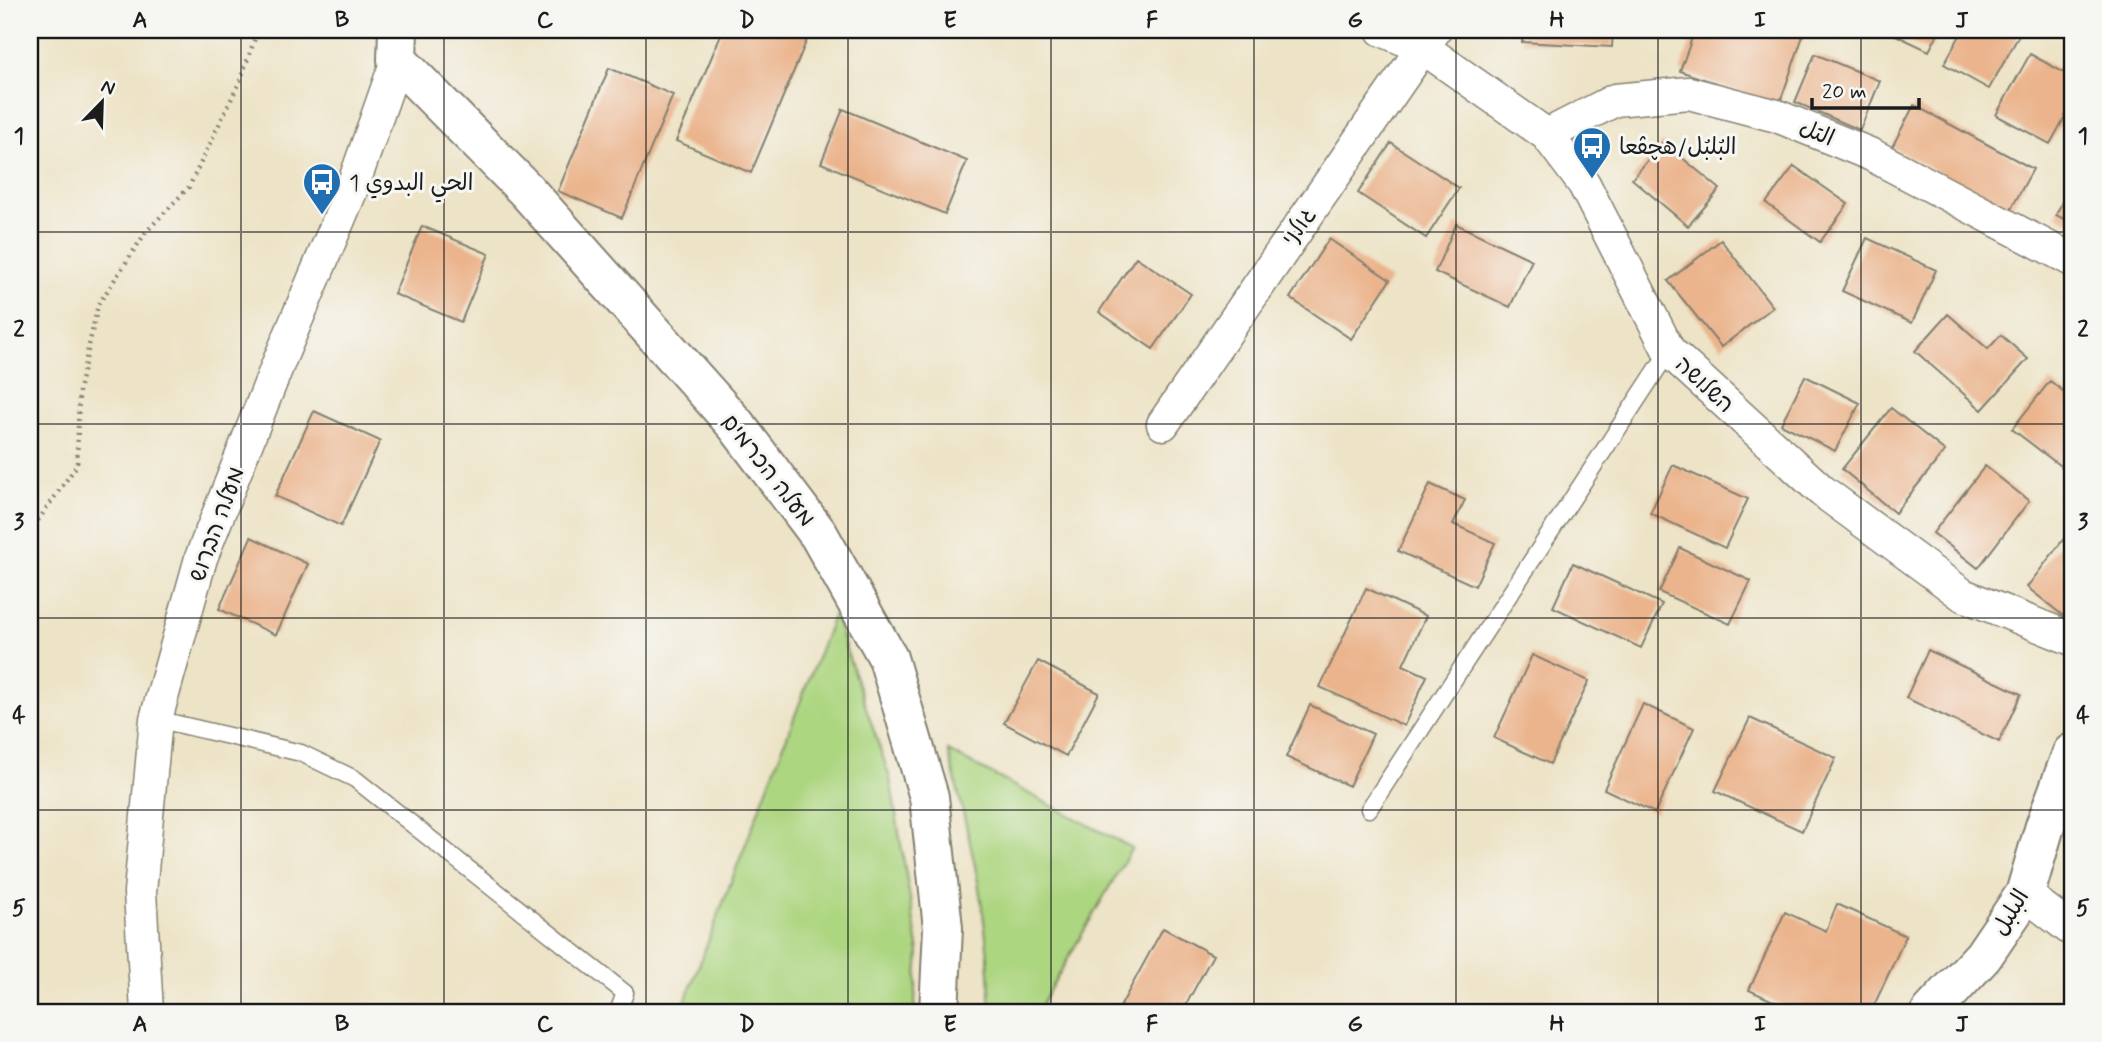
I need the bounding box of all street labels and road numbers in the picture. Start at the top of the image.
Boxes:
street label: التل [1794,113,1838,155]
street label: גולני [1276,202,1324,252]
street label: השלושה [1668,351,1740,420]
street label: מעלה הכרמים [714,409,821,534]
street label: מעלה הברוש [183,463,253,586]
street label: البلبل [1986,884,2037,942]

